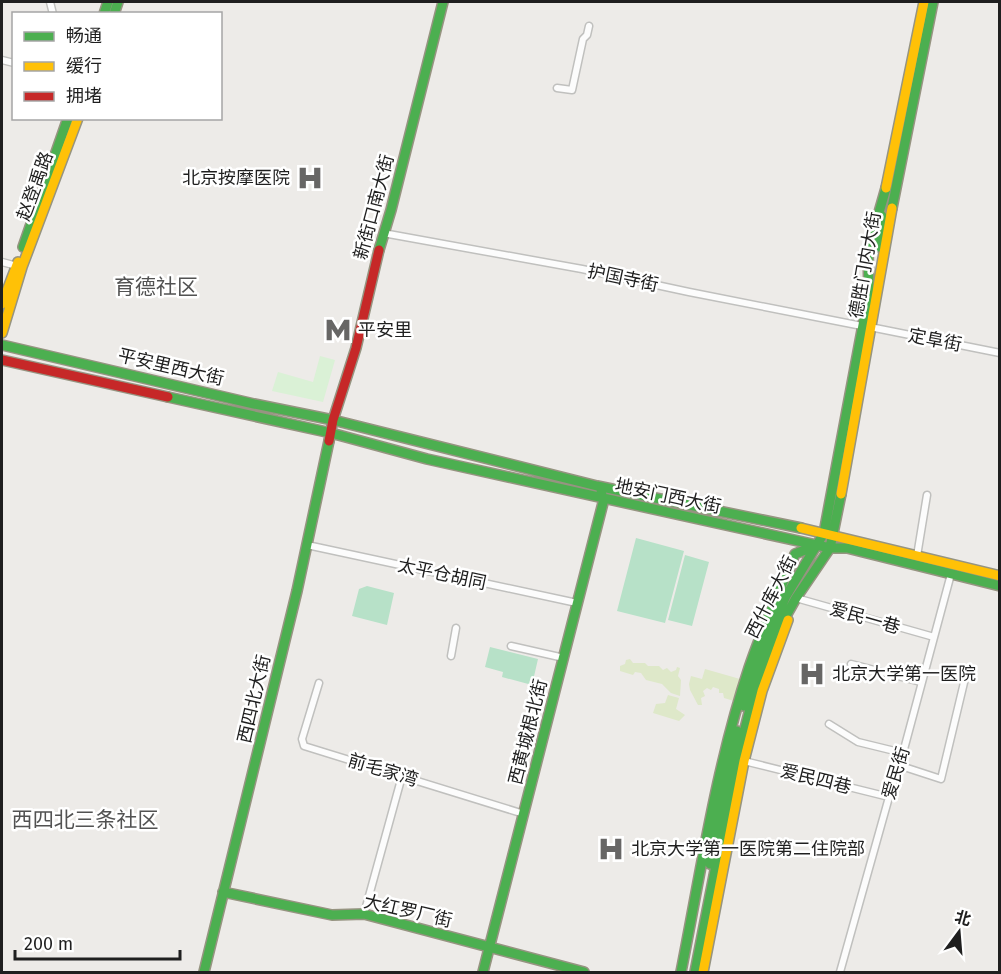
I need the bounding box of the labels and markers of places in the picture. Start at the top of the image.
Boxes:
hospital icon: 北京按摩医院 [295,163,325,193]
place label: 北京按摩医院 [182,167,290,189]
metro station icon: 平安里 [323,315,353,345]
place label: 平安里 [358,319,412,341]
hospital icon: 北京大学第一医院 [797,659,827,689]
place label: 北京大学第一医院 [832,663,976,685]
hospital icon: 北京大学第一医院第二住院部 [596,834,626,864]
place label: 北京大学第一医院第二住院部 [631,838,865,860]

